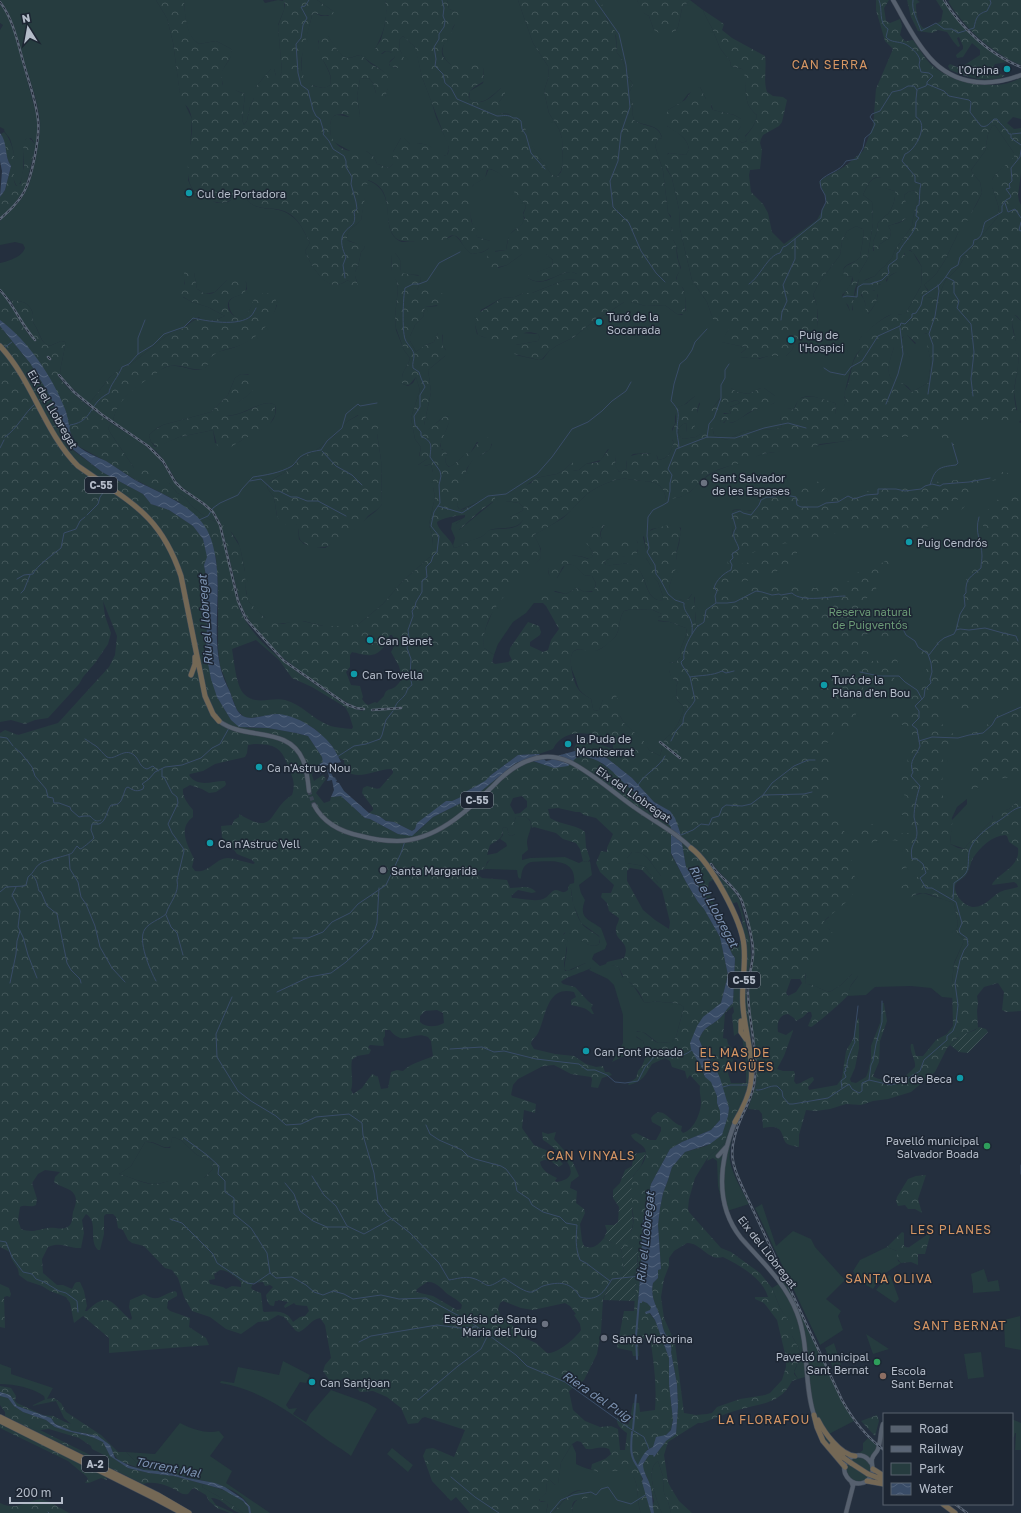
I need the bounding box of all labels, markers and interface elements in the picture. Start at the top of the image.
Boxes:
north arrow [8,8,48,48]
text: N [21,11,31,25]
district label: CAN SERRA [792,57,868,72]
place label: l'Orpina [958,63,999,76]
marker: l'Orpina [1002,64,1012,74]
place label: Cul de Portadora [197,187,286,200]
marker: Cul de Portadora [184,188,194,198]
place label: Turó de la Socarrada [607,310,661,336]
marker: Turó de la Socarrada [594,317,604,327]
place label: Puig de l'Hospici [799,328,844,354]
marker: Puig de l'Hospici [786,335,796,345]
street label: Eix del Llobregat [25,367,81,451]
place label: Sant Salvador de les Espases [712,471,790,497]
road number: C-55 [85,477,117,493]
marker: Sant Salvador de les Espases [699,478,709,488]
place label: Puig Cendrós [917,536,987,549]
marker: Puig Cendrós [904,537,914,547]
water label: Riu el Llobregat [194,573,216,666]
park label: Reserva natural de Puigventós [828,605,912,631]
place label: Can Benet [378,634,433,647]
marker: Can Benet [365,635,375,645]
place label: Can Tovella [362,668,423,681]
marker: Can Tovella [349,669,359,679]
place label: Turó de la Plana d'en Bou [832,673,910,699]
marker: Turó de la Plana d'en Bou [819,680,829,690]
place label: la Puda de Montserrat [576,732,634,758]
marker: la Puda de Montserrat [563,739,573,749]
place label: Ca n'Astruc Nou [267,761,351,774]
marker: Ca n'Astruc Nou [254,762,264,772]
street label: Eix del Llobregat [594,763,674,825]
road number: C-55 [461,792,493,808]
place label: Ca n'Astruc Vell [218,837,300,850]
marker: Ca n'Astruc Vell [205,838,215,848]
water label: Riu el Llobregat [686,862,743,951]
place label: Santa Margarida [391,864,477,877]
marker: Santa Margarida [378,865,388,875]
road number: C-55 [728,972,760,988]
place label: Can Font Rosada [594,1045,683,1058]
district label: EL MAS DE LES AIGÜES [696,1045,774,1074]
marker: Can Font Rosada [581,1046,591,1056]
place label: Creu de Beca [883,1072,952,1085]
marker: Creu de Beca [955,1073,965,1083]
place label: Pavelló municipal Salvador Boada [886,1134,979,1160]
marker: Pavelló municipal Salvador Boada [982,1141,992,1151]
district label: CAN VINYALS [547,1148,635,1163]
water label: Riu el Llobregat [633,1190,657,1283]
street label: Eix del Llobregat [736,1213,800,1291]
district label: LES PLANES [910,1222,992,1237]
district label: SANTA OLIVA [845,1271,933,1286]
place label: Església de Santa Maria del Puig [444,1312,537,1338]
district label: SANT BERNAT [913,1318,1007,1333]
marker: Església de Santa Maria del Puig [540,1319,550,1329]
place label: Santa Victorina [612,1332,693,1345]
marker: Santa Victorina [599,1333,609,1343]
place label: Pavelló municipal Sant Bernat [776,1350,869,1376]
marker: Pavelló municipal Sant Bernat [872,1357,882,1367]
place label: Escola Sant Bernat [891,1364,953,1390]
water label: Riera del Puig [560,1368,636,1425]
marker: Escola Sant Bernat [878,1371,888,1381]
place label: Can Santjoan [320,1376,390,1389]
marker: Can Santjoan [307,1377,317,1387]
district label: LA FLORAFOU [718,1412,810,1427]
legend [883,1413,1013,1505]
text: Road [919,1421,948,1436]
text: Railway [919,1441,964,1456]
water label: Torrent Mal [134,1453,203,1481]
road number: A-2 [82,1456,108,1472]
text: Park [919,1461,945,1476]
scale bar [10,1479,62,1505]
text: Water [919,1481,953,1496]
text: 200 m [16,1485,51,1500]

